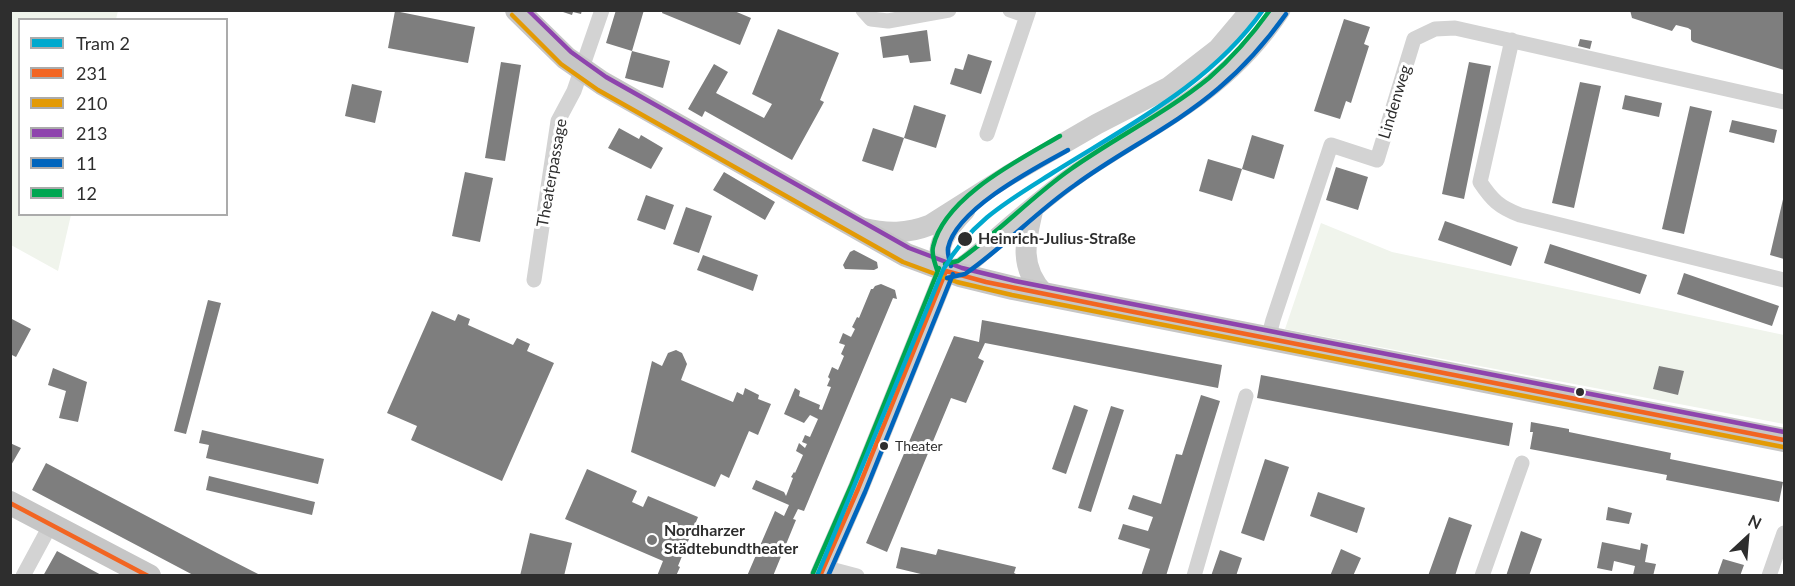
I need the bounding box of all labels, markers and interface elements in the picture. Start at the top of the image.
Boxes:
legend [18,18,228,216]
text: Tram 2 [76,32,130,54]
text: 231 [76,62,107,84]
street label: Lindenweg [1375,63,1415,141]
text: 210 [76,92,107,114]
street label: Theaterpassage [533,117,571,229]
text: 213 [76,122,107,144]
text: 11 [76,152,97,174]
text: 12 [76,182,97,204]
place label: Heinrich-Julius-Straße [978,229,1136,249]
marker: Heinrich-Julius-Straße [956,230,974,248]
unlabelled marker [1574,386,1586,398]
place label: Theater [895,438,943,454]
marker: Theater [878,440,890,452]
north arrow [1717,508,1777,568]
text: N [1745,510,1765,533]
place label: Nordharzer Städtebundtheater [664,521,798,559]
marker: Nordharzer Städtebundtheater [645,533,659,547]

